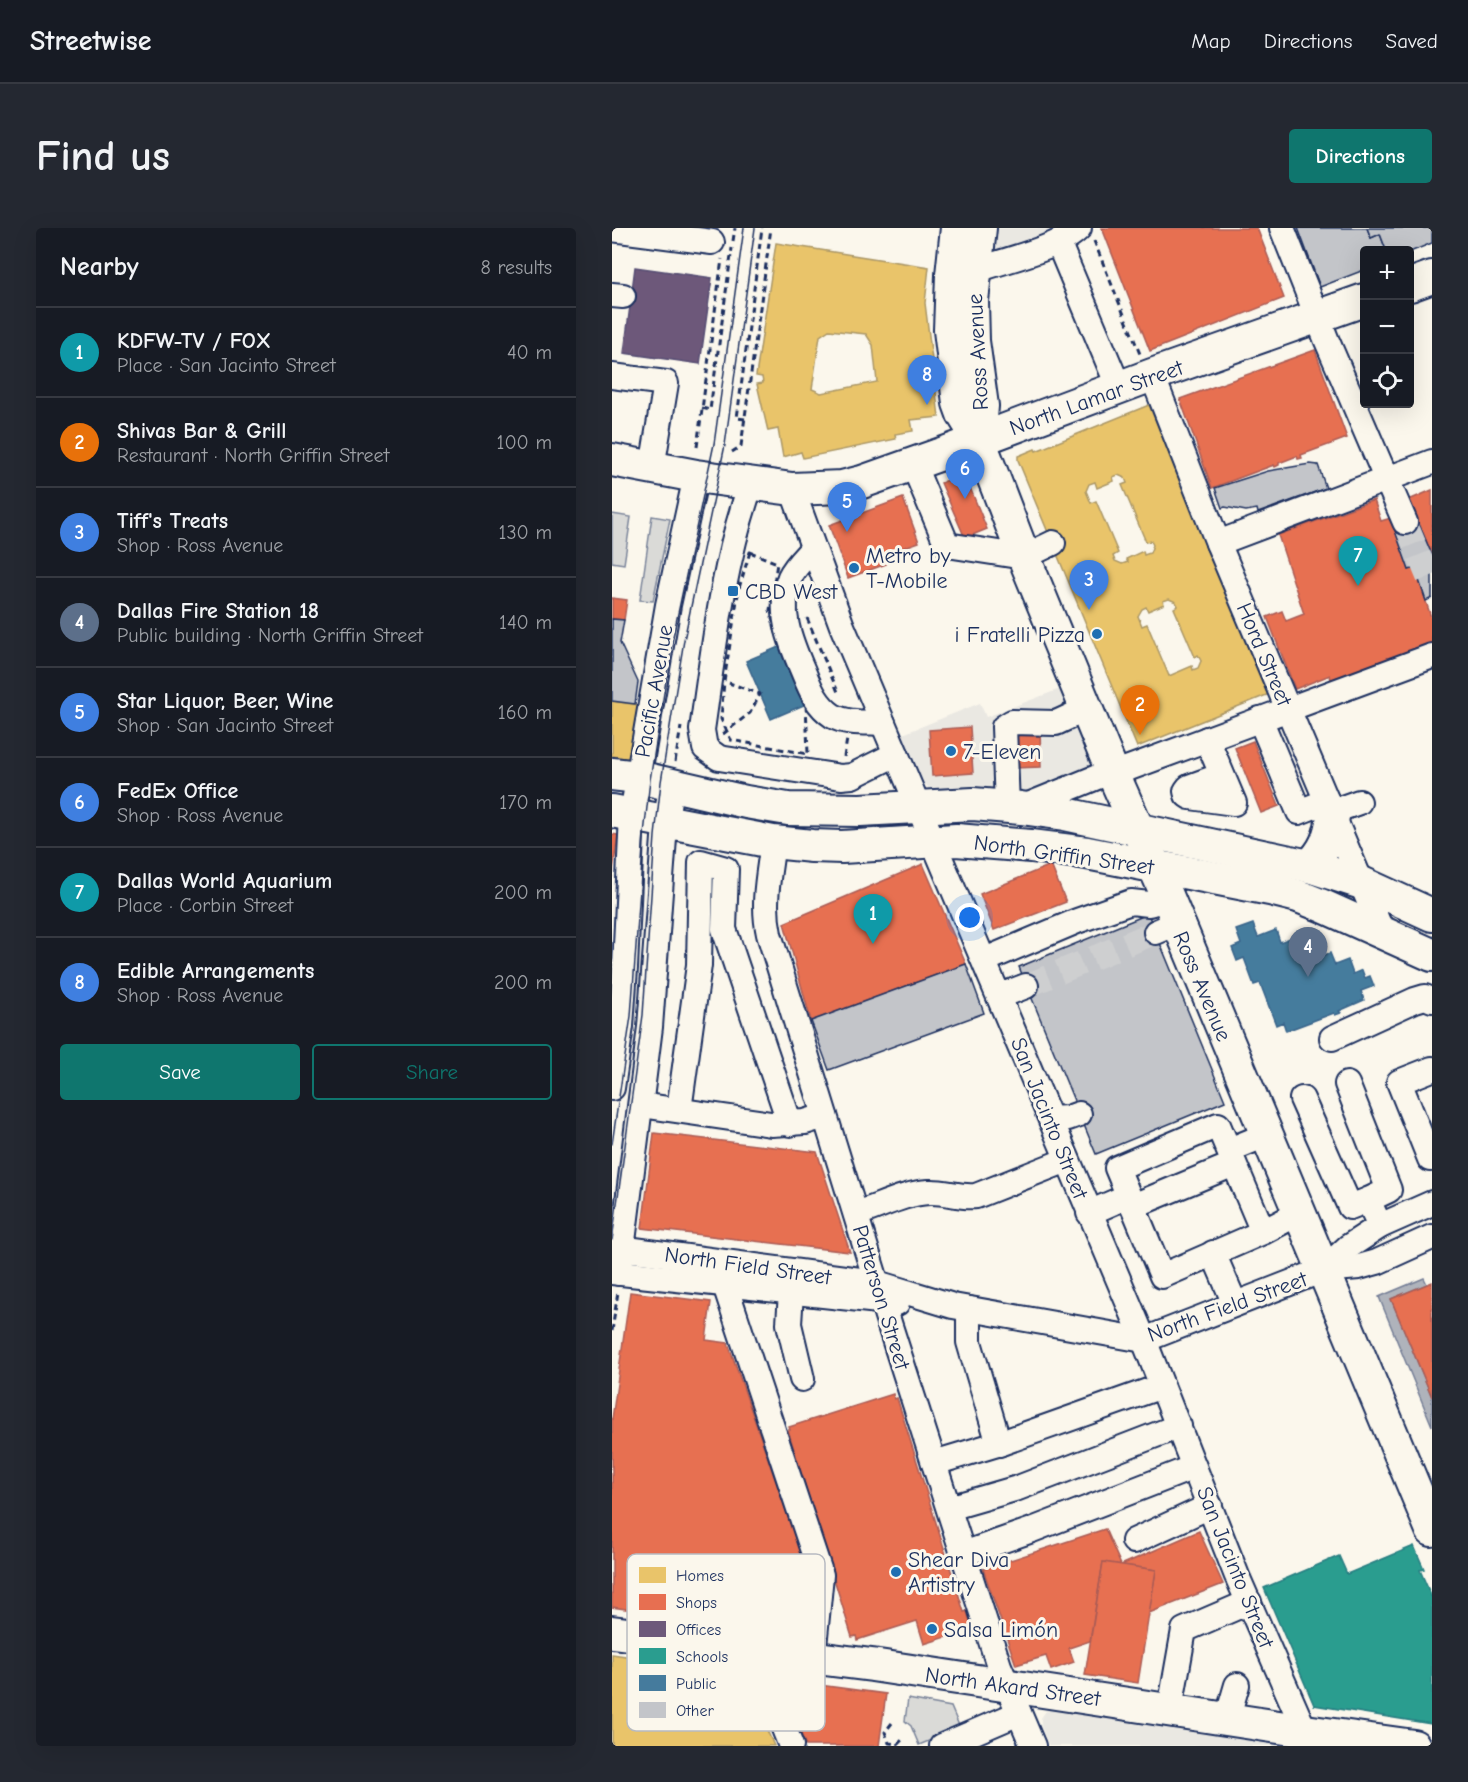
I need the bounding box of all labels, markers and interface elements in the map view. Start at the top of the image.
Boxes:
text: Streetwise [30,25,151,57]
text: Map [1191,29,1231,53]
text: Directions [1264,29,1353,53]
text: Saved [1386,29,1438,53]
button: Directions [1289,129,1432,183]
text: Find us [36,132,170,181]
map controls [1360,246,1414,408]
button: + [1360,246,1414,300]
text: Nearby [60,252,139,282]
text: 8 results [480,256,552,279]
street label: Ross Avenue [962,293,994,411]
button: − [1360,300,1414,354]
text: KDFW-TV / FOX [117,328,271,354]
text: 1 [76,341,83,364]
text: 40 m [507,341,552,364]
text: Place · San Jacinto Street [117,354,336,377]
street label: North Lamar Street [1006,354,1187,441]
button: locate [1360,354,1414,408]
pin: 8 [908,356,946,405]
text: Shivas Bar & Grill [117,418,286,444]
text: 2 [75,431,84,454]
text: 100 m [497,431,552,454]
text: Restaurant · North Griffin Street [117,444,389,467]
pin: 6 [946,450,984,499]
pin: 5 [828,482,866,532]
text: Tiff's Treats [117,508,228,534]
text: 3 [75,521,84,544]
text: 130 m [499,521,552,544]
text: Shop · Ross Avenue [117,534,283,557]
pin: 7 [1338,536,1378,586]
place label: Metro by T-Mobile [866,543,951,594]
pin: 3 [1070,560,1108,610]
marker: Metro by T-Mobile [847,561,861,575]
place label: CBD West [745,579,838,605]
marker: CBD West [726,584,740,598]
text: Dallas Fire Station 18 [117,598,319,624]
street label: Hord Street [1231,599,1298,711]
text: 4 [75,611,84,634]
text: 140 m [499,611,552,634]
place label: i Fratelli Pizza [954,622,1085,648]
street label: Pacific Avenue [630,623,678,760]
text: Public building · North Griffin Street [117,624,423,647]
marker: i Fratelli Pizza [1090,627,1104,641]
pin: 2 [1120,686,1160,735]
text: Star Liquor, Beer, Wine [117,688,333,714]
text: 5 [74,701,85,724]
text: 160 m [498,701,552,724]
text: Shop · San Jacinto Street [117,714,333,737]
place label: 7-Eleven [963,739,1042,765]
marker: 7-Eleven [944,744,958,758]
text: FedEx Office [117,778,238,804]
text: 6 [74,791,85,814]
text: 170 m [499,791,552,814]
text: Shop · Ross Avenue [117,804,283,827]
street label: North Griffin Street [972,829,1156,881]
text: Dallas World Aquarium [117,868,332,894]
text: 7 [75,881,84,904]
text: 200 m [494,881,552,904]
text: Place · Corbin Street [117,894,293,917]
pin: 1 [854,894,892,944]
your location [955,903,984,932]
street label: Ross Avenue [1167,927,1237,1045]
pin: 4 [1288,928,1328,977]
text: Edible Arrangements [117,958,314,984]
text: 8 [74,971,85,994]
text: 200 m [494,971,552,994]
text: Shop · Ross Avenue [117,984,283,1007]
street label: San Jacinto Street [1005,1034,1094,1204]
button: Save [60,1044,300,1100]
button: Share [312,1044,552,1100]
street label: Patterson Street [847,1222,916,1373]
street label: North Field Street [663,1241,834,1291]
street label: North Field Street [1144,1266,1311,1348]
street label: San Jacinto Street [1191,1483,1280,1653]
place label: Shear Diva Artistry [908,1547,1009,1598]
legend [627,1554,825,1731]
marker: Shear Diva Artistry [889,1565,903,1579]
text: Homes [676,1567,724,1585]
text: Shops [676,1594,717,1612]
place label: Salsa Limón [944,1617,1058,1643]
text: Offices [676,1621,722,1639]
marker: Salsa Limón [925,1622,939,1636]
text: Schools [676,1648,729,1666]
street label: North Akard Street [924,1662,1103,1712]
text: Public [676,1675,717,1693]
text: Other [676,1702,714,1720]

